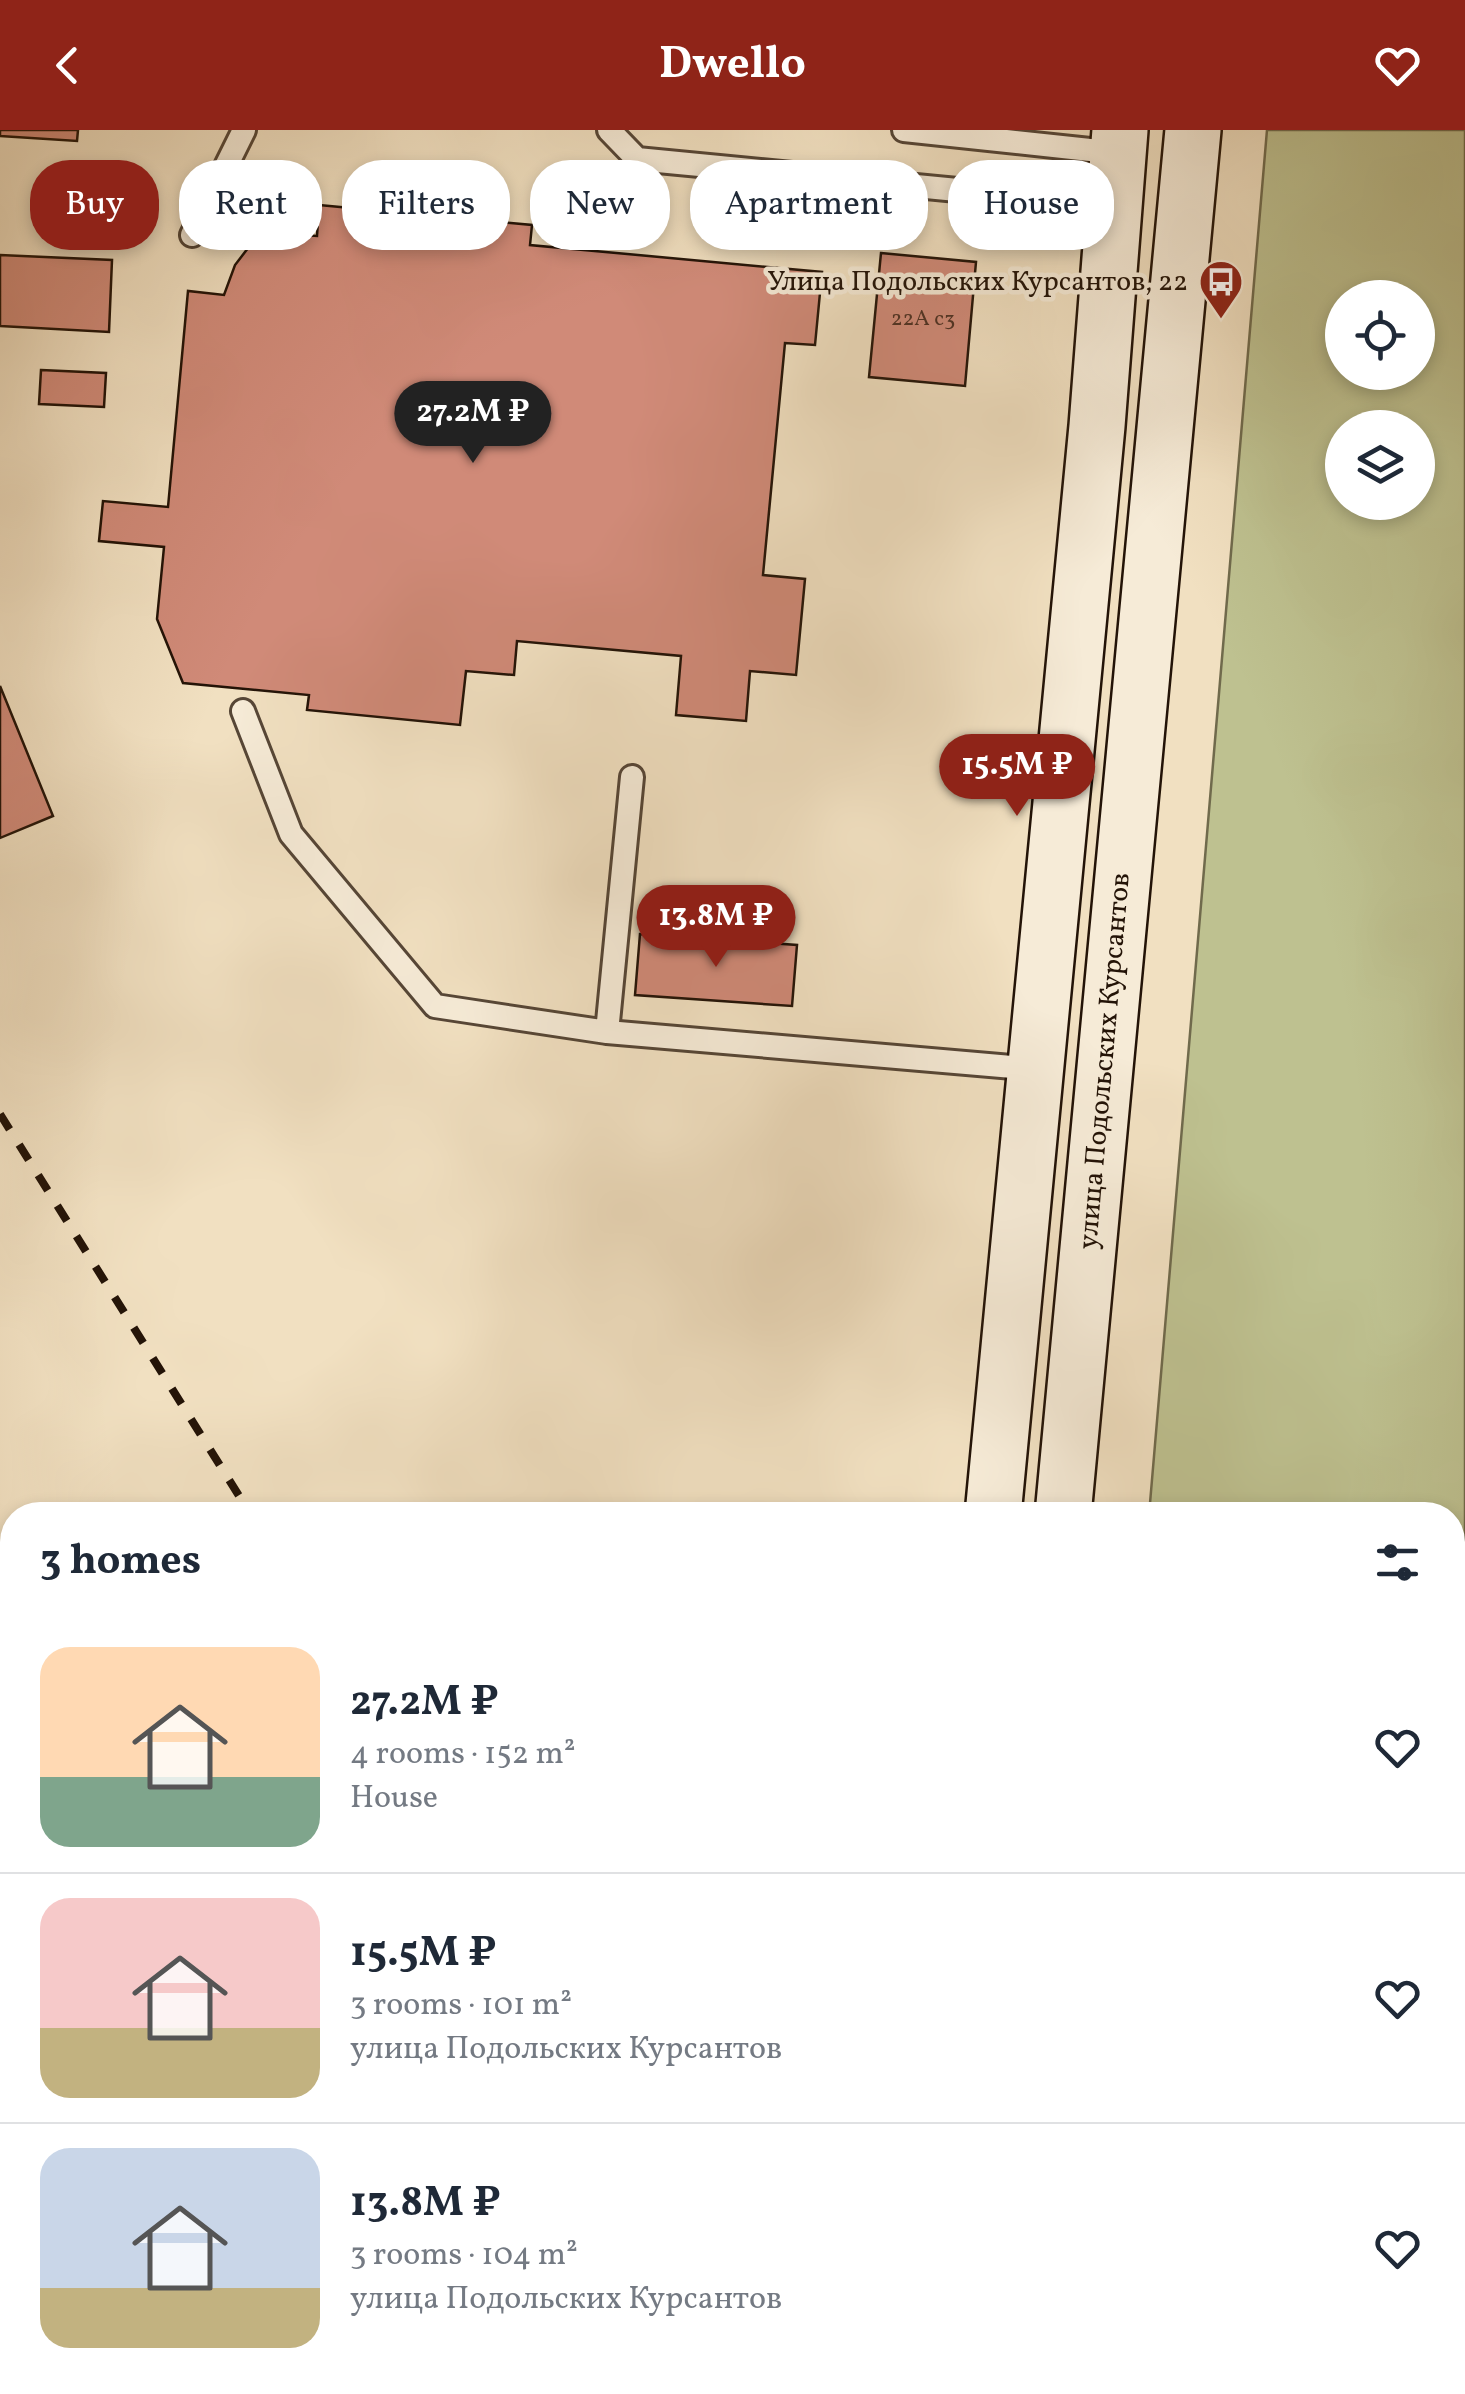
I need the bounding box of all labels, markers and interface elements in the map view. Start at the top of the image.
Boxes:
text: Dwello [659,34,806,97]
icon: back [40,38,95,93]
icon: heart [1370,38,1425,93]
chip: Buy [30,160,159,250]
chip: Rent [179,160,322,250]
chip: Filters [342,160,510,250]
chip: New [530,160,670,250]
chip: Apartment [690,160,928,250]
chip: House [948,160,1114,250]
bus stop icon: Улица Подольских Курсантов, 22 [1198,259,1244,320]
place label: Улица Подольских Курсантов, 22 [767,263,1188,302]
map controls [1325,280,1435,520]
button: locate [1325,280,1435,390]
house number: 22А с3 [891,304,955,335]
pin: 27.2M ₽ [381,381,565,466]
text: 27.2M ₽ [416,391,530,435]
button: layers [1325,410,1435,520]
pin: 15.5M ₽ [925,734,1109,819]
text: 15.5M ₽ [961,744,1073,788]
street label: улица Подольских Курсантов [1069,871,1141,1251]
pin: 13.8M ₽ [624,885,808,970]
text: 13.8M ₽ [659,895,773,939]
text: 3 homes [40,1533,201,1592]
icon: filters [1370,1535,1425,1590]
text: 27.2M ₽ [350,1674,499,1733]
icon: home [120,1687,240,1807]
icon: heart [1370,1720,1425,1775]
text: 4 rooms · 152 m² [350,1733,576,1777]
text: House [350,1777,438,1821]
text: 15.5M ₽ [350,1925,497,1984]
icon: home [120,1938,240,2058]
icon: heart [1370,1971,1425,2026]
text: 3 rooms · 101 m² [350,1984,572,2028]
text: улица Подольских Курсантов [350,2028,782,2072]
text: 13.8M ₽ [350,2175,501,2234]
icon: home [120,2188,240,2308]
icon: heart [1370,2221,1425,2276]
text: 3 rooms · 104 m² [350,2234,578,2278]
text: улица Подольских Курсантов [350,2278,782,2322]

